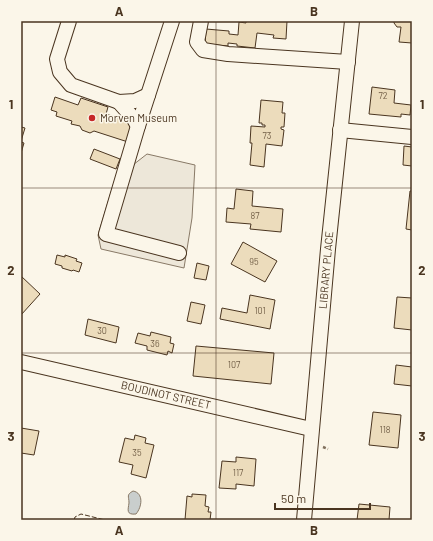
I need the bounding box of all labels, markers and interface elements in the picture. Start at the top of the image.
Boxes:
text: A [115,3,124,19]
text: B [310,3,318,19]
house number: 72 [378,90,388,101]
text: 1 [9,96,13,112]
text: 1 [420,96,424,112]
place label: Morven Museum [100,111,177,124]
marker: Morven Museum [87,113,97,123]
house number: 73 [263,130,272,141]
house number: 87 [251,210,260,221]
street label: LIBRARY PLACE [316,230,335,309]
house number: 95 [249,256,259,267]
text: 2 [7,262,15,278]
text: 2 [418,262,426,278]
house number: 101 [254,305,266,316]
house number: 30 [97,325,107,336]
house number: 36 [150,338,160,349]
house number: 107 [228,359,241,370]
street label: BOUDINOT STREET [120,378,212,411]
house number: 118 [379,424,391,435]
text: 3 [7,428,15,444]
text: 3 [418,428,426,444]
house number: 35 [132,447,142,458]
house number: 117 [233,467,244,478]
scale bar [275,485,370,511]
text: 50 m [281,491,306,505]
text: A [115,522,124,538]
text: B [310,522,318,538]

